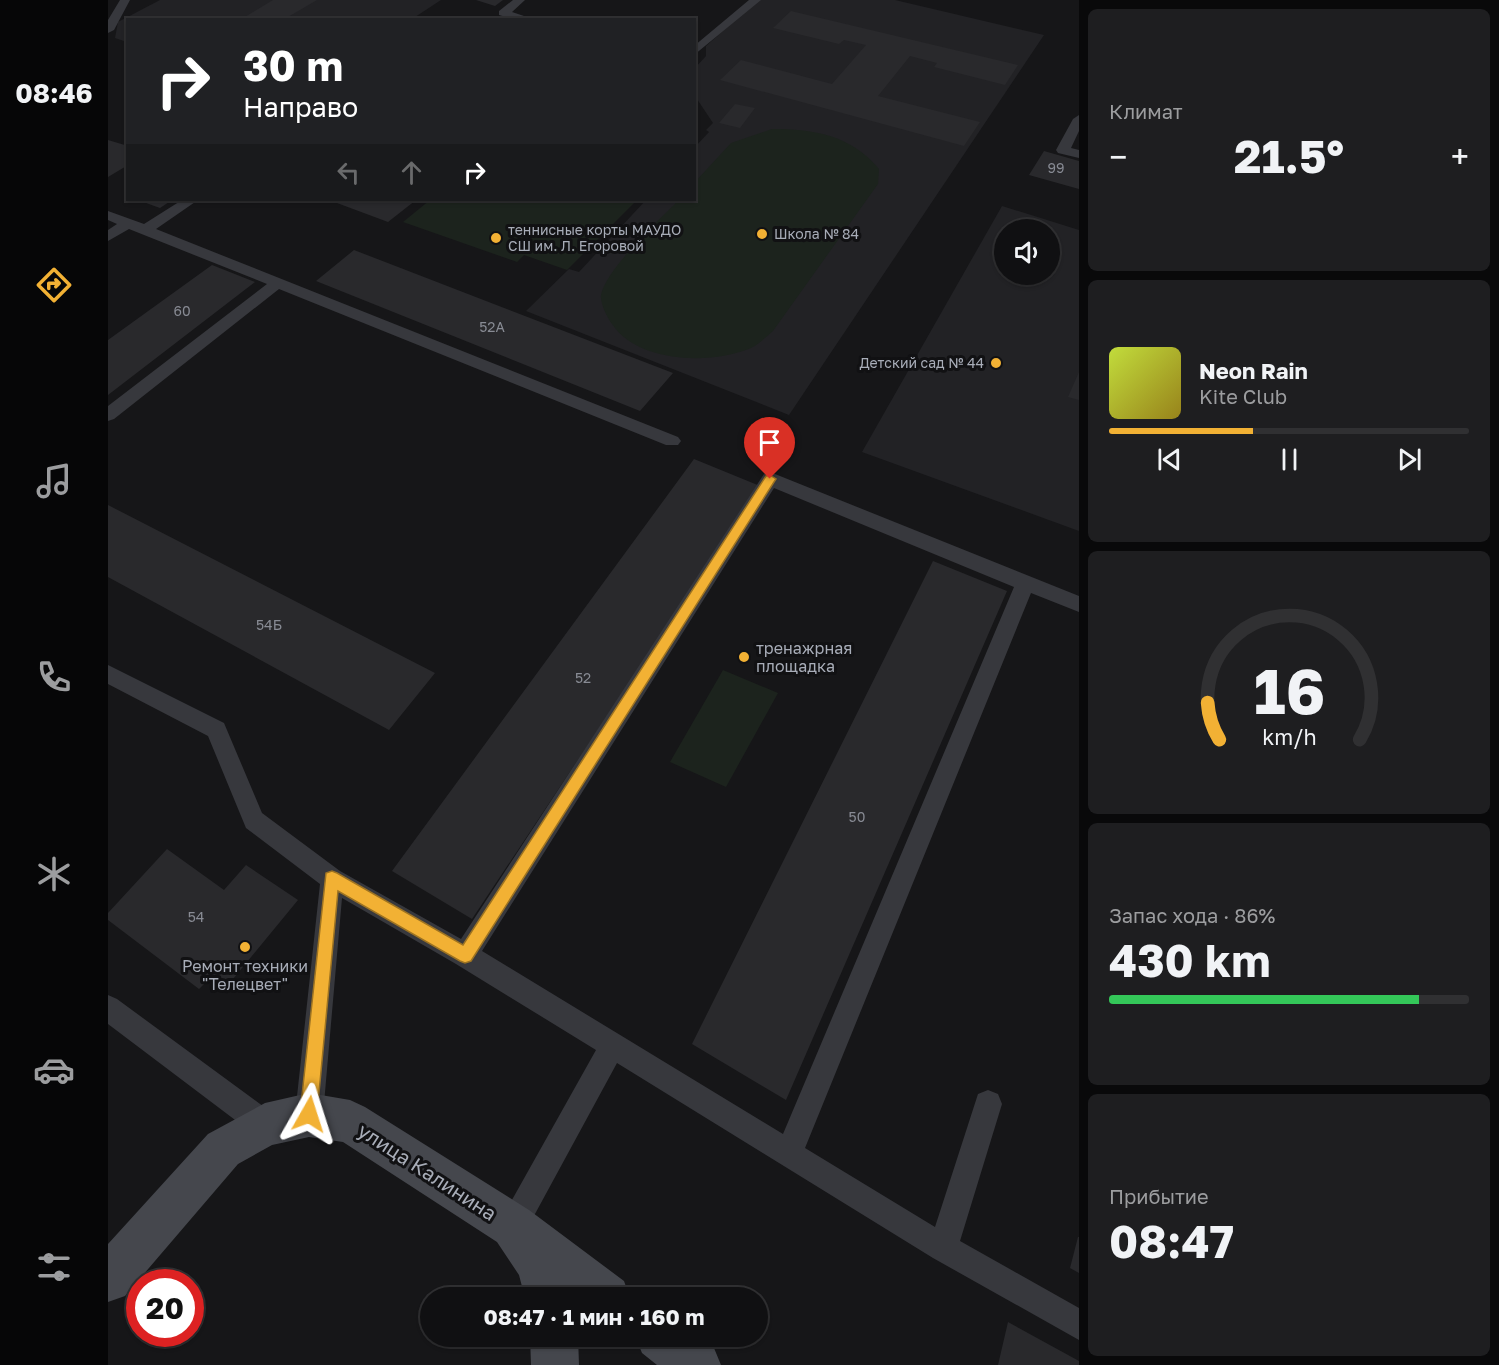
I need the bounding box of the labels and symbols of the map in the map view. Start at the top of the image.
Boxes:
house number: 99 [1048,159,1064,176]
place label: теннисные корты МАУДО СШ им. Л. Егоровой [508,221,681,254]
place label: Школа № 84 [774,225,859,242]
marker: Школа № 84 [755,227,769,241]
marker: теннисные корты МАУДО СШ им. Л. Егоровой [489,231,503,245]
house number: 60 [173,302,191,319]
house number: 52А [479,318,505,335]
place label: Детский сад № 44 [860,354,984,371]
marker: Детский сад № 44 [989,356,1003,370]
pin [744,417,795,479]
house number: 54Б [256,616,282,633]
place label: тренажрная площадка [756,638,852,676]
marker: тренажрная площадка [737,650,751,664]
house number: 52 [575,669,591,686]
house number: 50 [849,808,865,825]
house number: 54 [188,908,204,925]
marker: Ремонт техники "Телецвет" [238,940,252,954]
place label: Ремонт техники "Телецвет" [182,956,308,994]
position arrow [277,1082,341,1146]
street label: улица Калинина [354,1117,501,1225]
speed limit sign: 20 [126,1269,204,1347]

